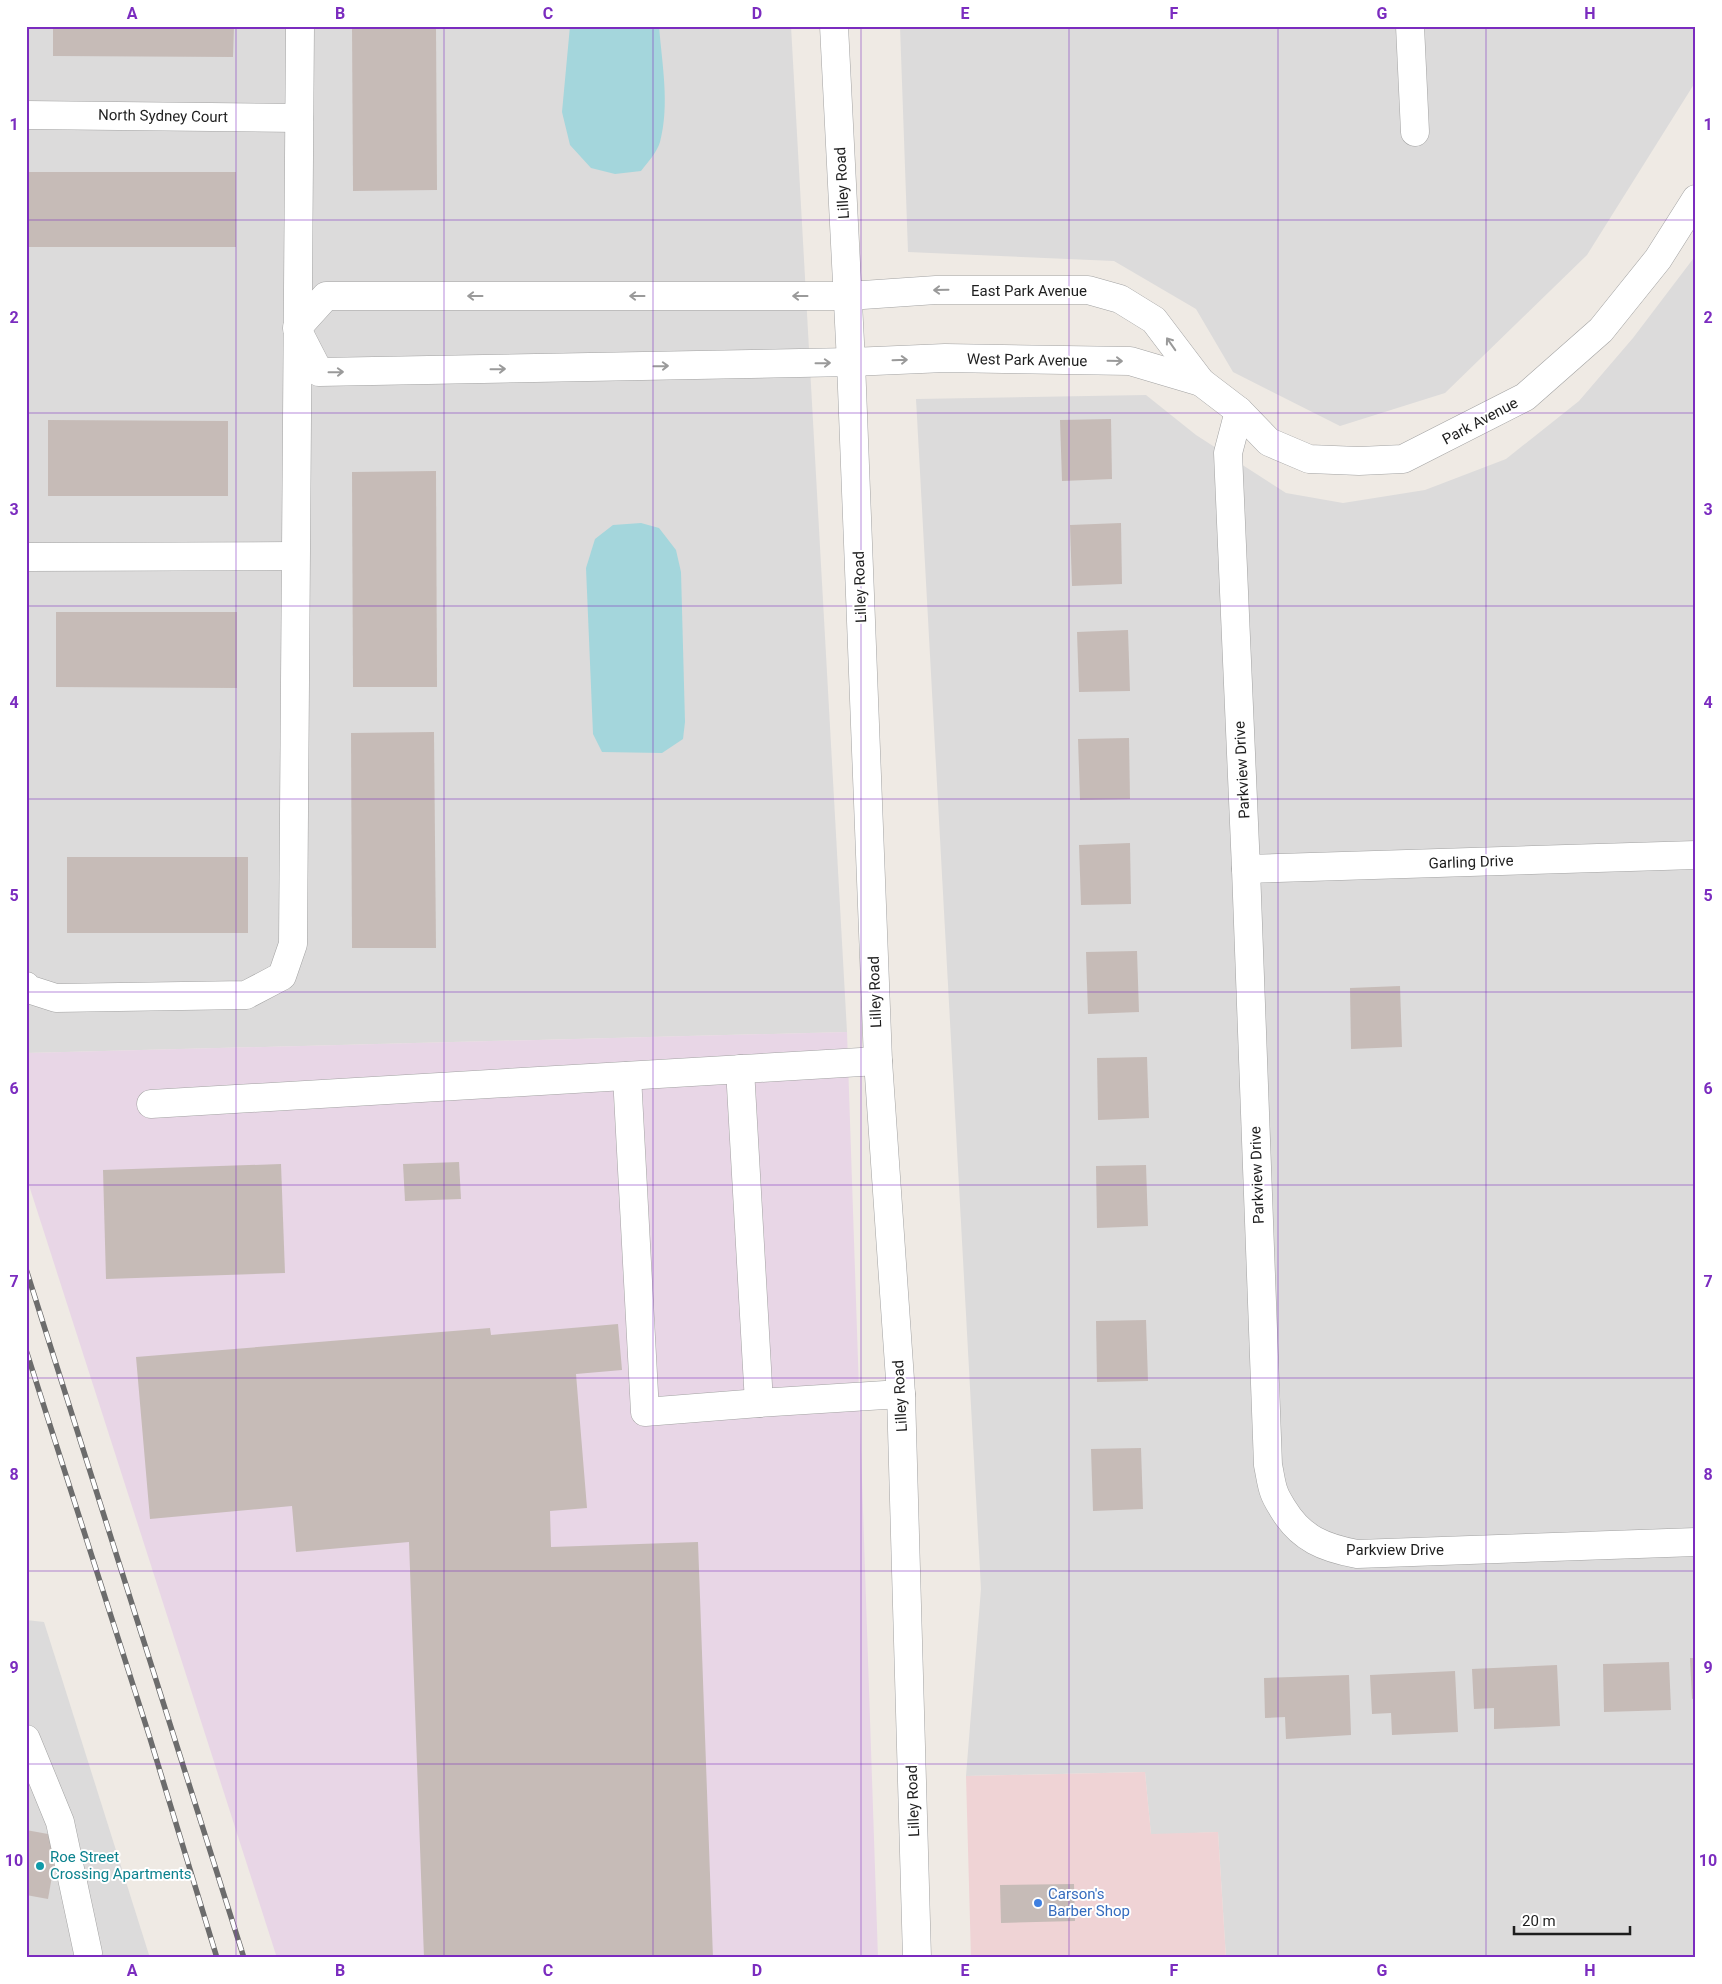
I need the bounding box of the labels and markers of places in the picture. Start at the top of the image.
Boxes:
place label: Roe Street Crossing Apartments [50,1848,192,1883]
marker: Roe Street Crossing Apartments [34,1860,46,1872]
place label: Carson's Barber Shop [1048,1885,1130,1920]
marker: Carson's Barber Shop [1032,1897,1044,1909]

